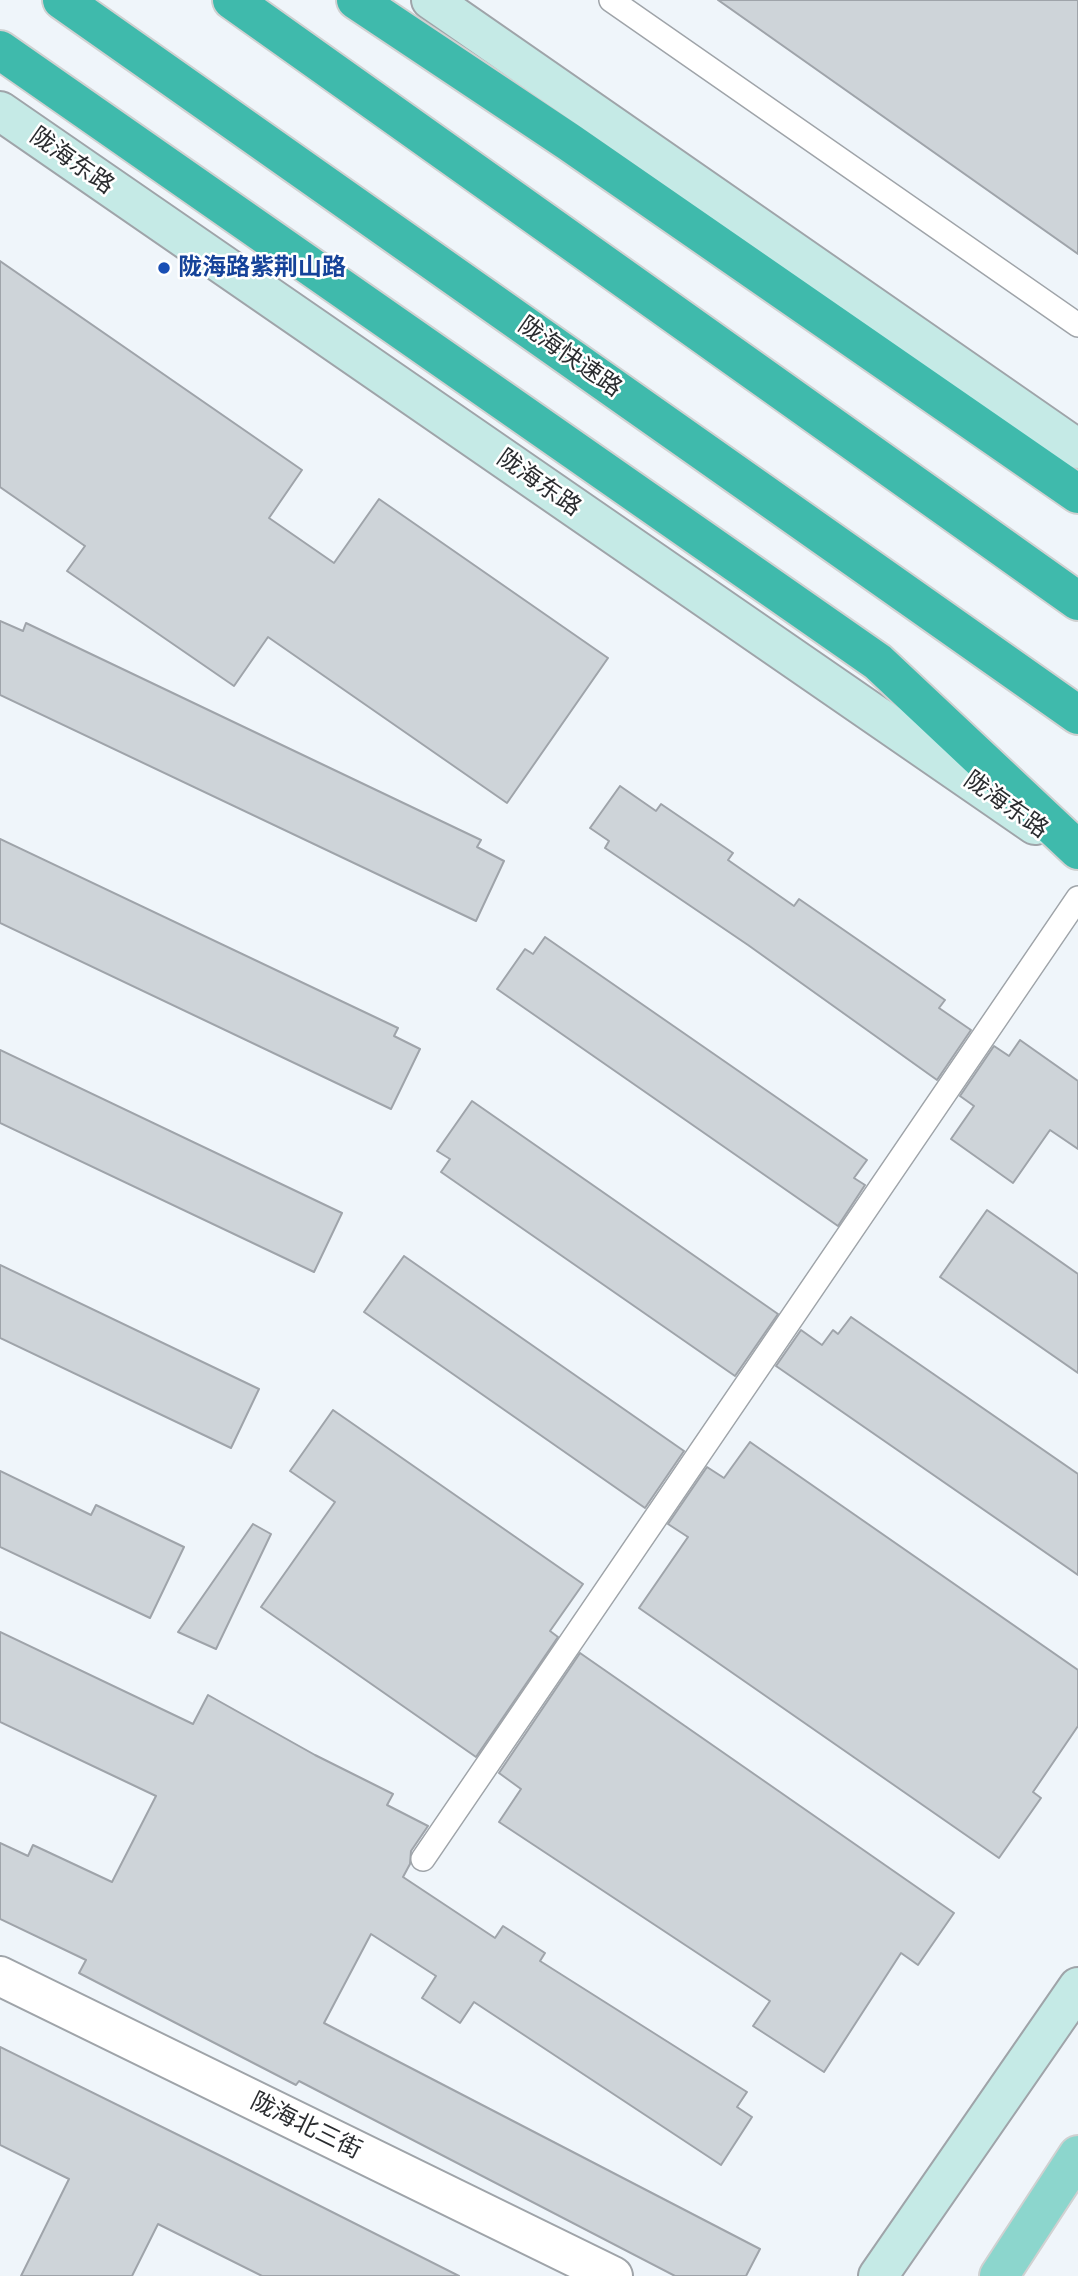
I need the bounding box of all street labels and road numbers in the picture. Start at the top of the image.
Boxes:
street label: 陇海东路 [24,122,120,200]
street label: 陇海快速路 [513,311,627,403]
street label: 陇海东路 [491,444,587,522]
street label: 陇海东路 [958,766,1054,844]
street label: 陇海北三街 [246,2087,366,2165]

